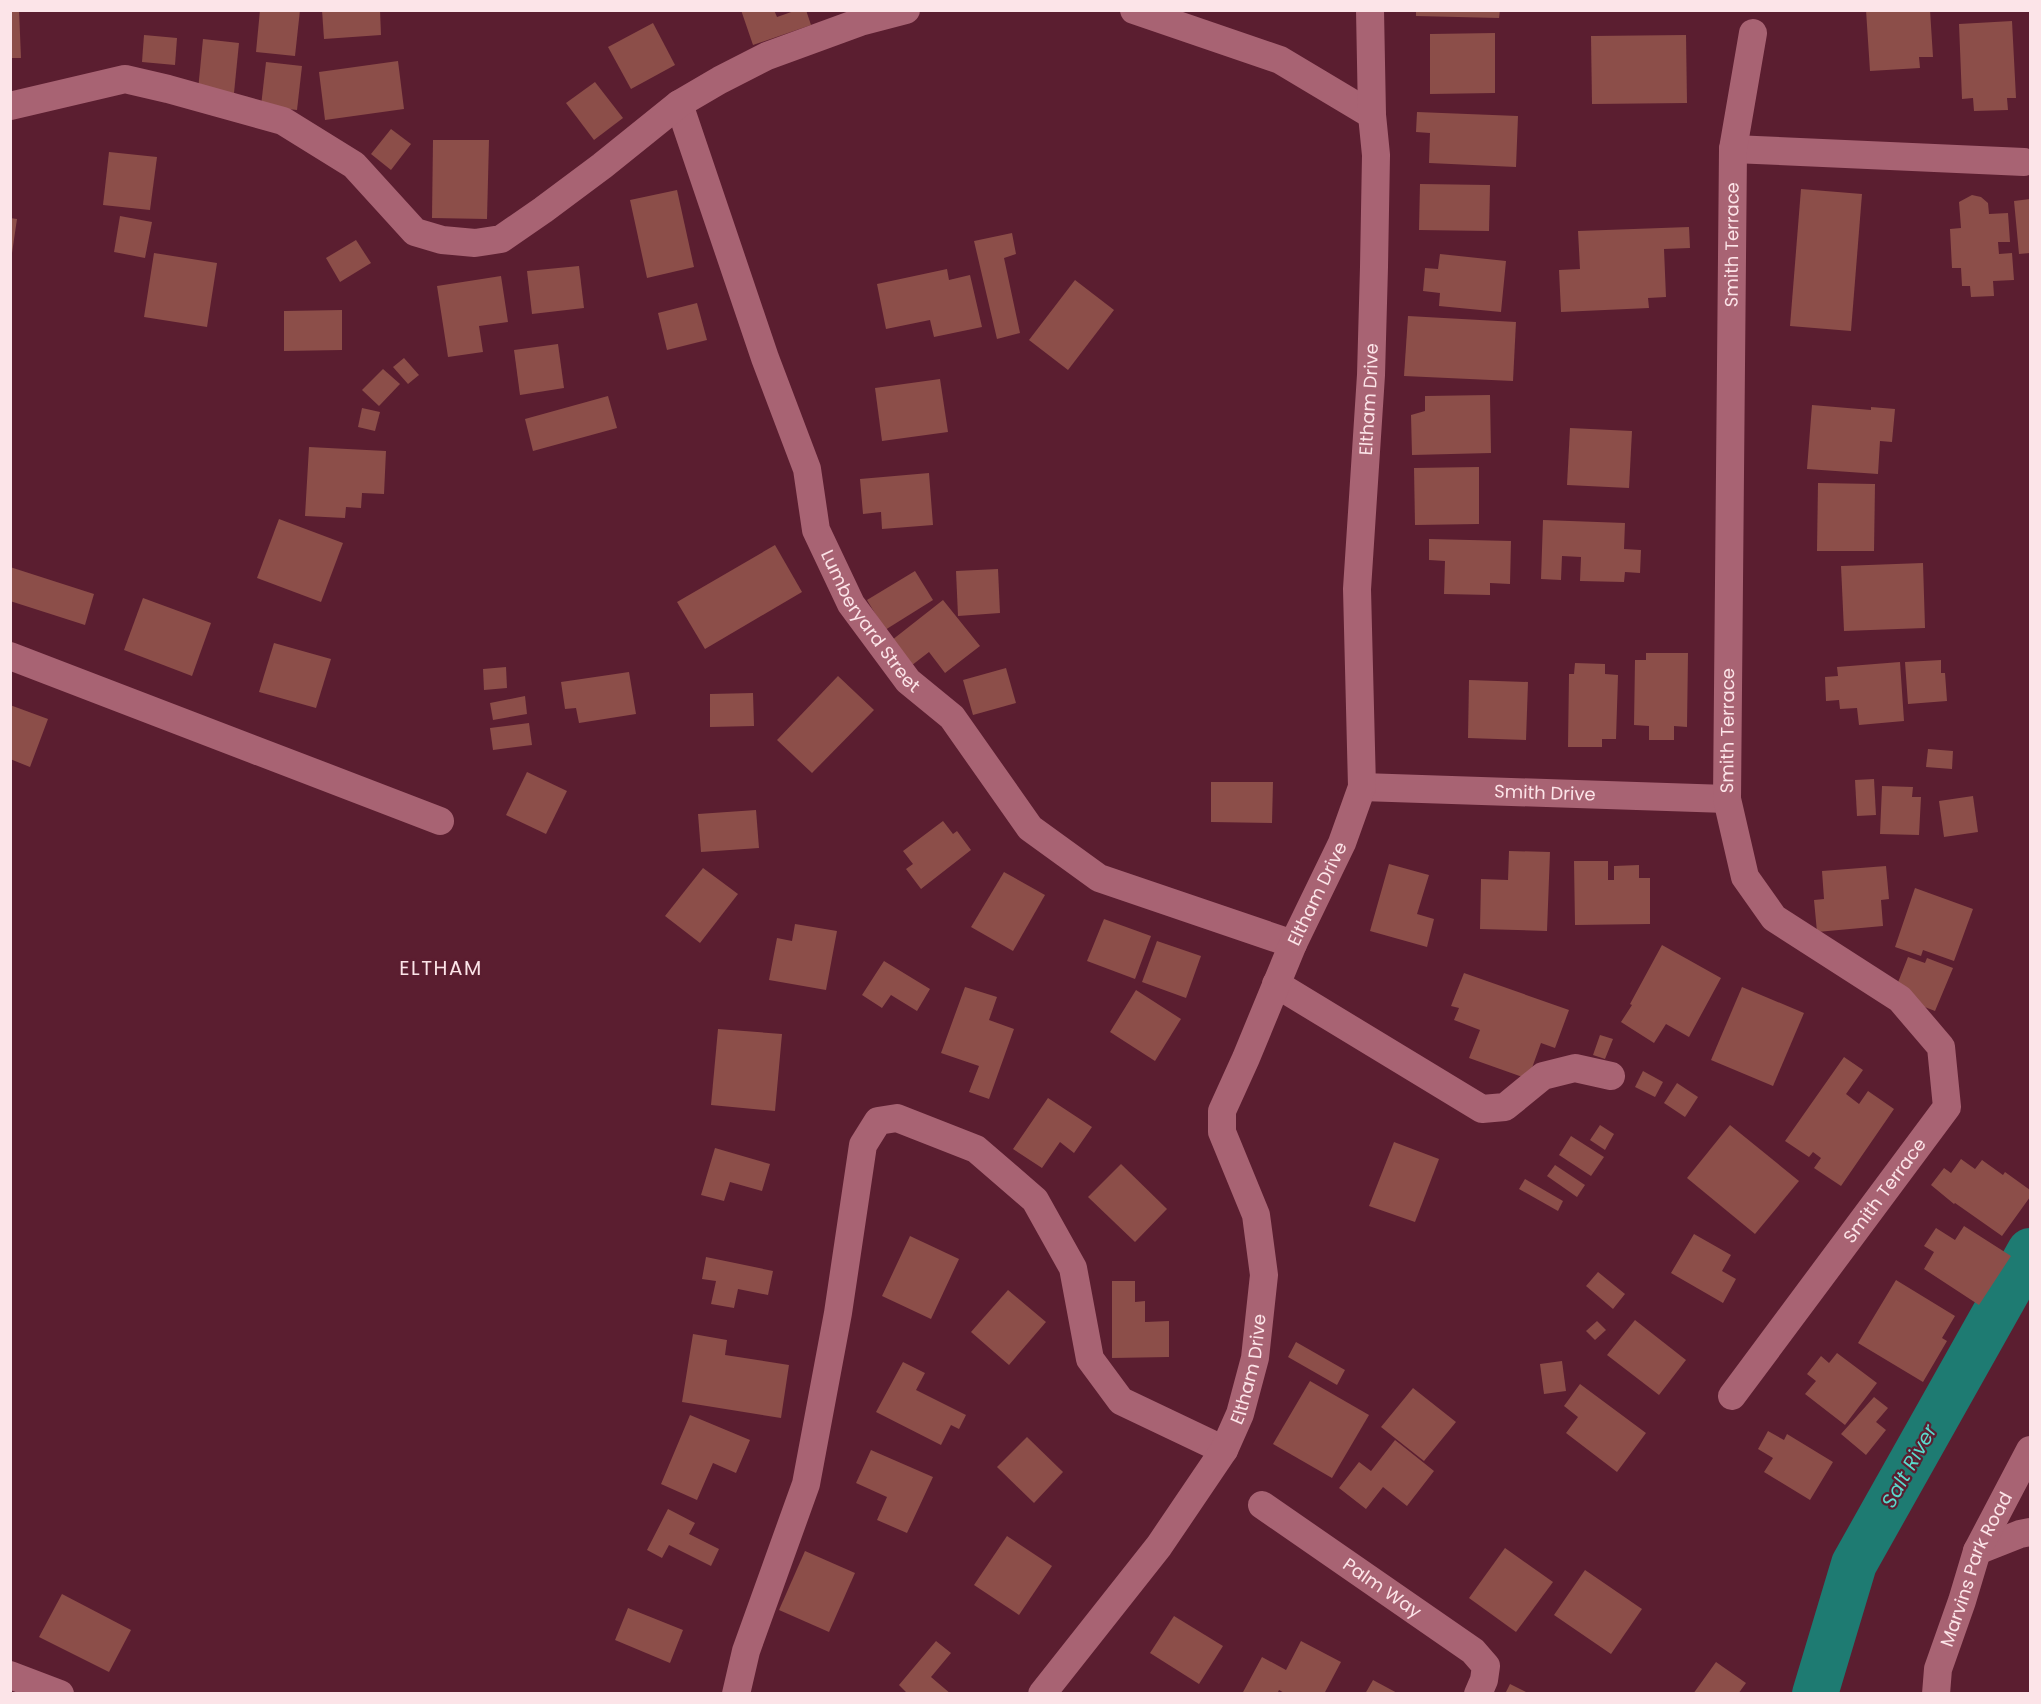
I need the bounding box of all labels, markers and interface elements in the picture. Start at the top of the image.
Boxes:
street label: Smith Terrace [1719,182,1745,307]
street label: Eltham Drive [1353,343,1384,456]
street label: Lumberyard Street [815,545,926,698]
street label: Smith Terrace [1714,668,1740,793]
street label: Smith Drive [1494,778,1596,807]
street label: Eltham Drive [1281,837,1353,950]
district label: ELTHAM [399,954,483,982]
street label: Smith Terrace [1837,1133,1932,1248]
street label: Eltham Drive [1224,1313,1272,1428]
water label: Salt River [1875,1419,1944,1513]
street label: Marvins Park Road [1934,1487,2018,1650]
street label: Palm Way [1338,1552,1427,1624]

